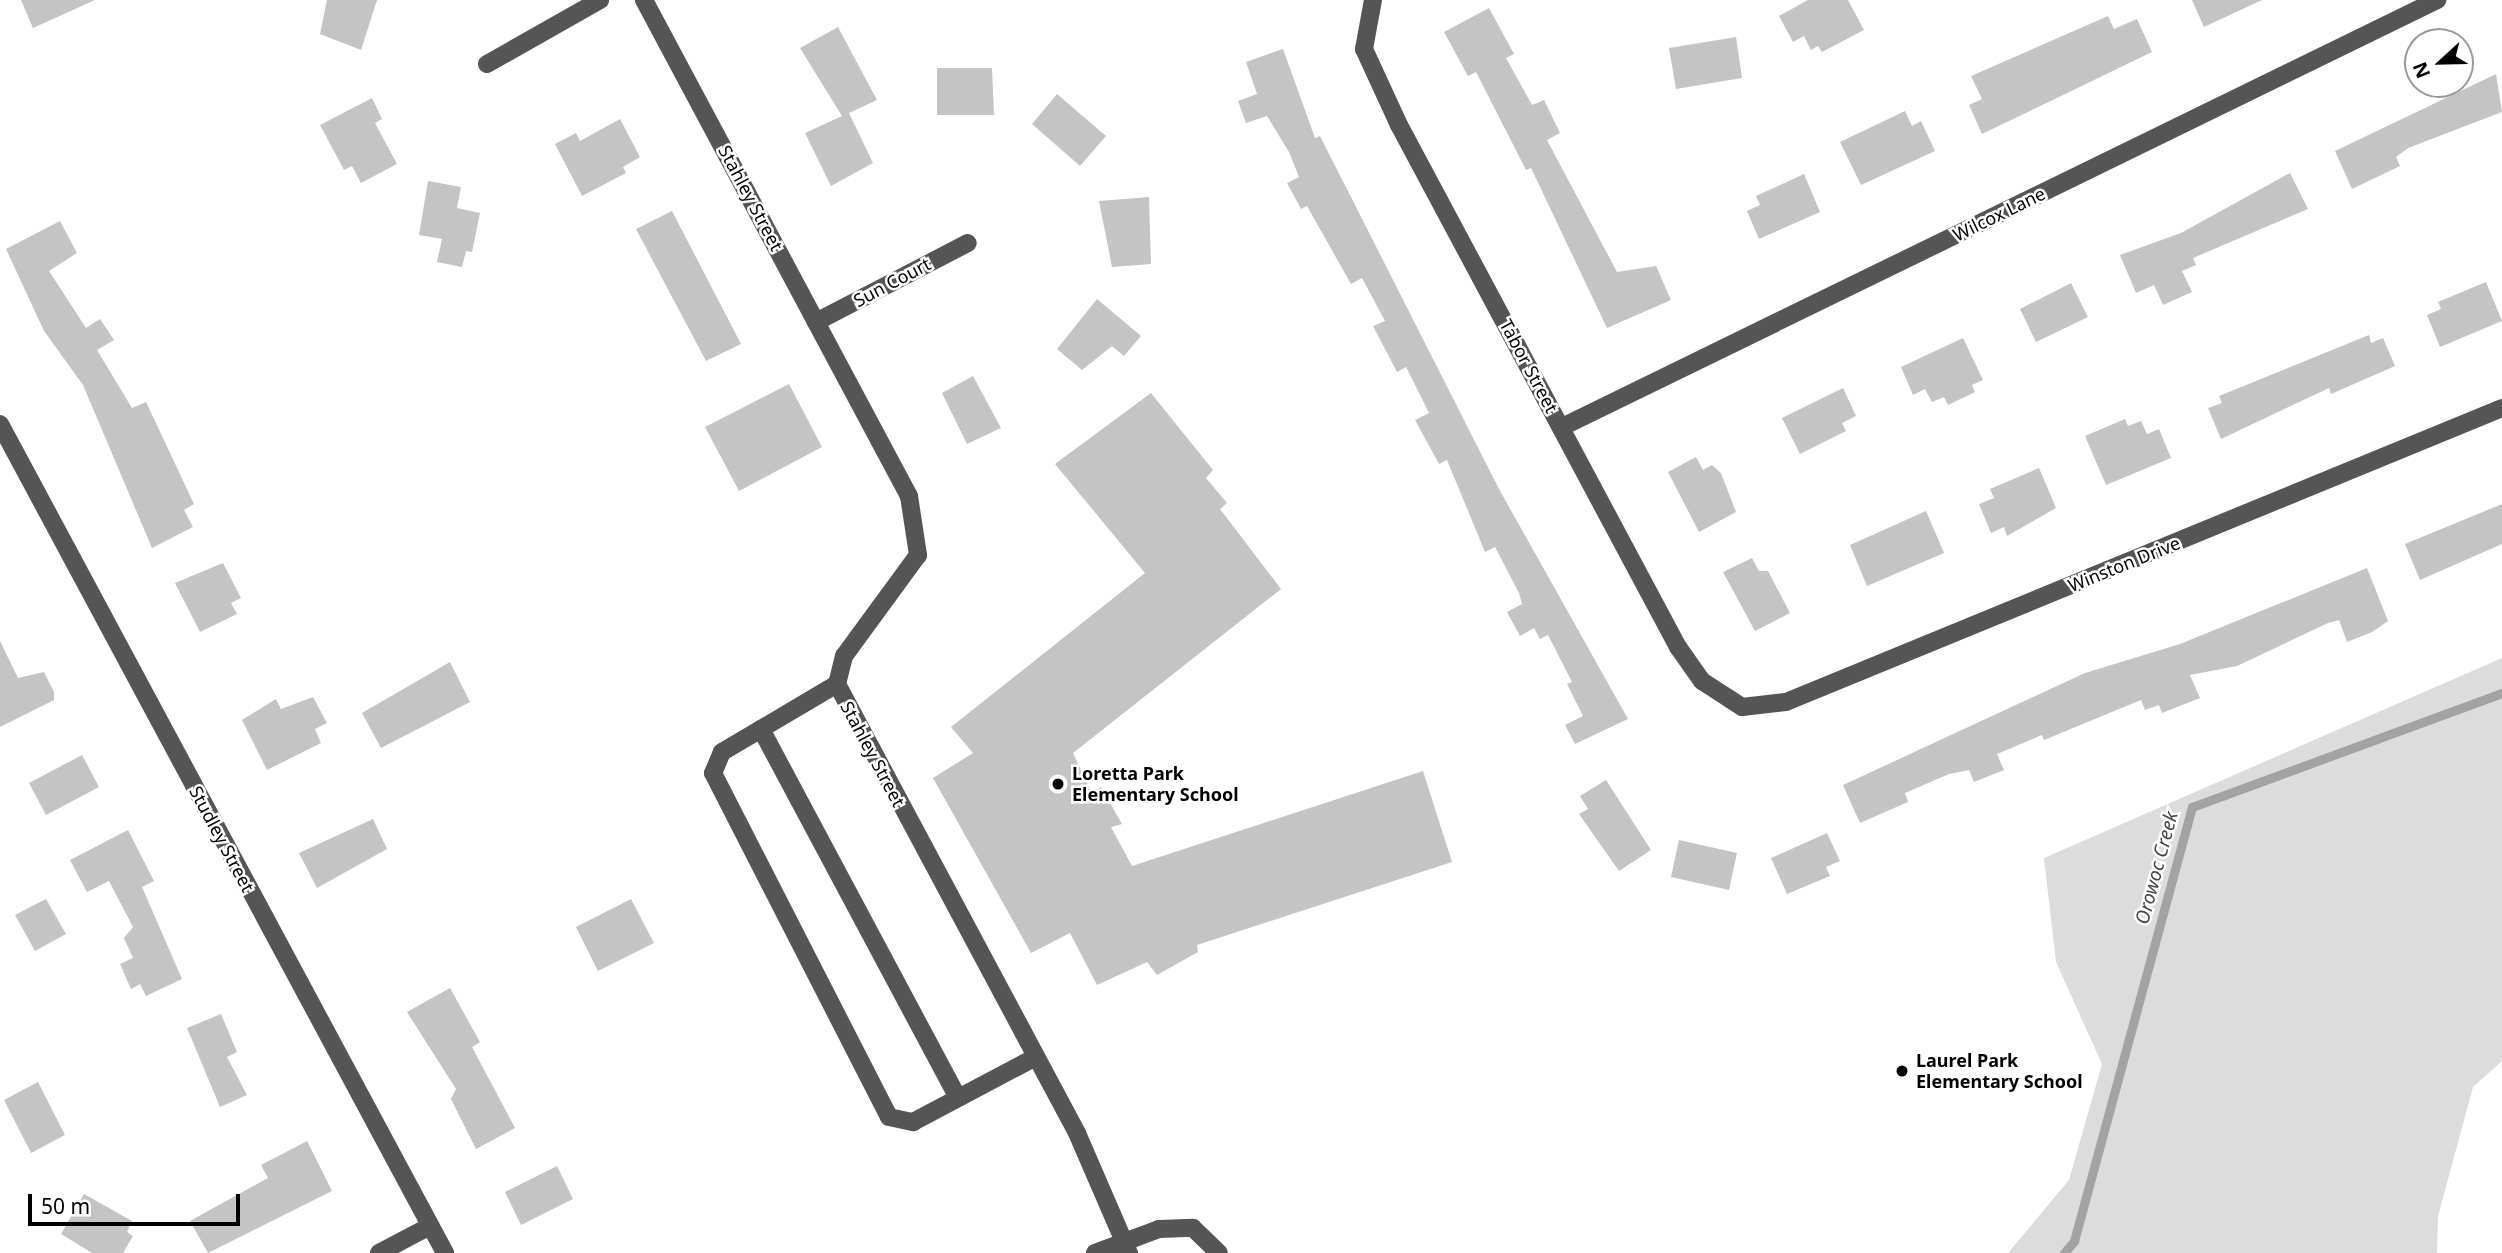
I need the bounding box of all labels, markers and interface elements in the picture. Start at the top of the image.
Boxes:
north arrow [2404,28,2474,98]
text: N [2406,58,2436,82]
street label: Stahley Street [714,142,788,254]
street label: Wilcox Lane [1949,182,2049,246]
street label: Sun Court [850,253,934,311]
street label: Tabor Street [1495,315,1563,417]
street label: Winston Drive [2065,532,2183,596]
street label: Stahley Street [836,698,910,810]
place label: Loretta Park Elementary School [1072,763,1239,806]
marker: Loretta Park Elementary School [1050,776,1066,792]
street label: Studley Street [185,782,259,896]
water label: Orowoc Creek [2131,809,2183,927]
place label: Laurel Park Elementary School [1916,1050,2083,1092]
marker: Laurel Park Elementary School [1894,1063,1910,1079]
scale bar [32,1180,243,1224]
text: 50 m [41,1192,90,1220]

